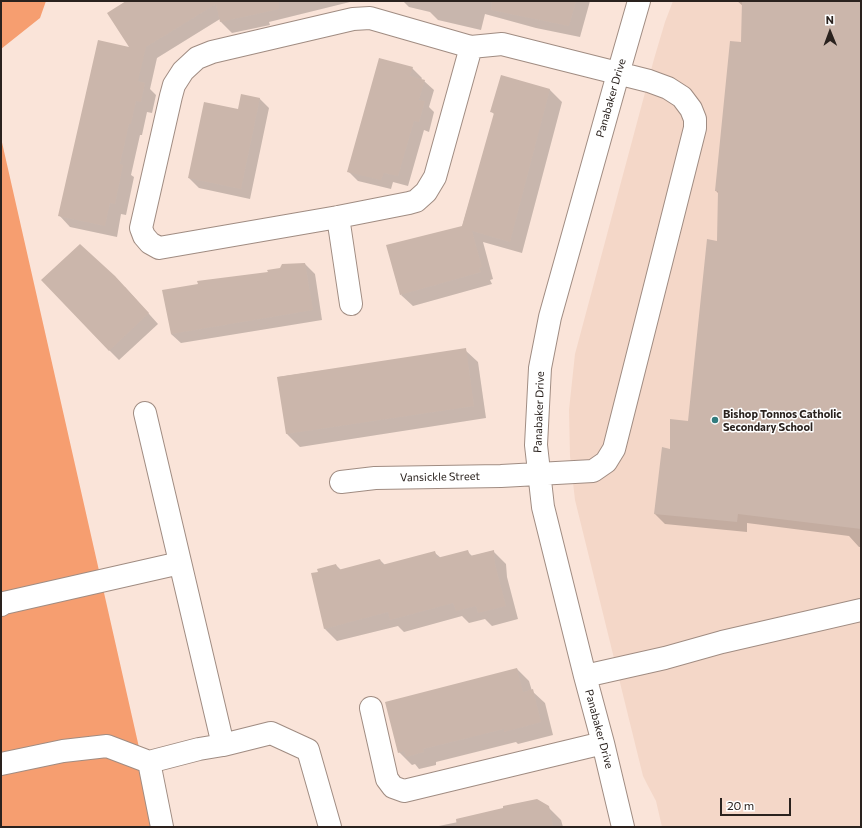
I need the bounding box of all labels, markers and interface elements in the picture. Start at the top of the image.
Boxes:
north arrow [810,12,850,52]
text: N [826,13,834,26]
street label: Panabaker Drive [593,57,629,139]
street label: Panabaker Drive [531,371,547,453]
place label: Bishop Tonnos Catholic Secondary School [723,407,842,433]
marker: Bishop Tonnos Catholic Secondary School [710,415,720,425]
street label: Vansickle Street [400,470,480,484]
street label: Panabaker Drive [582,688,616,770]
scale bar [722,790,793,816]
text: 20 m [727,798,754,812]

